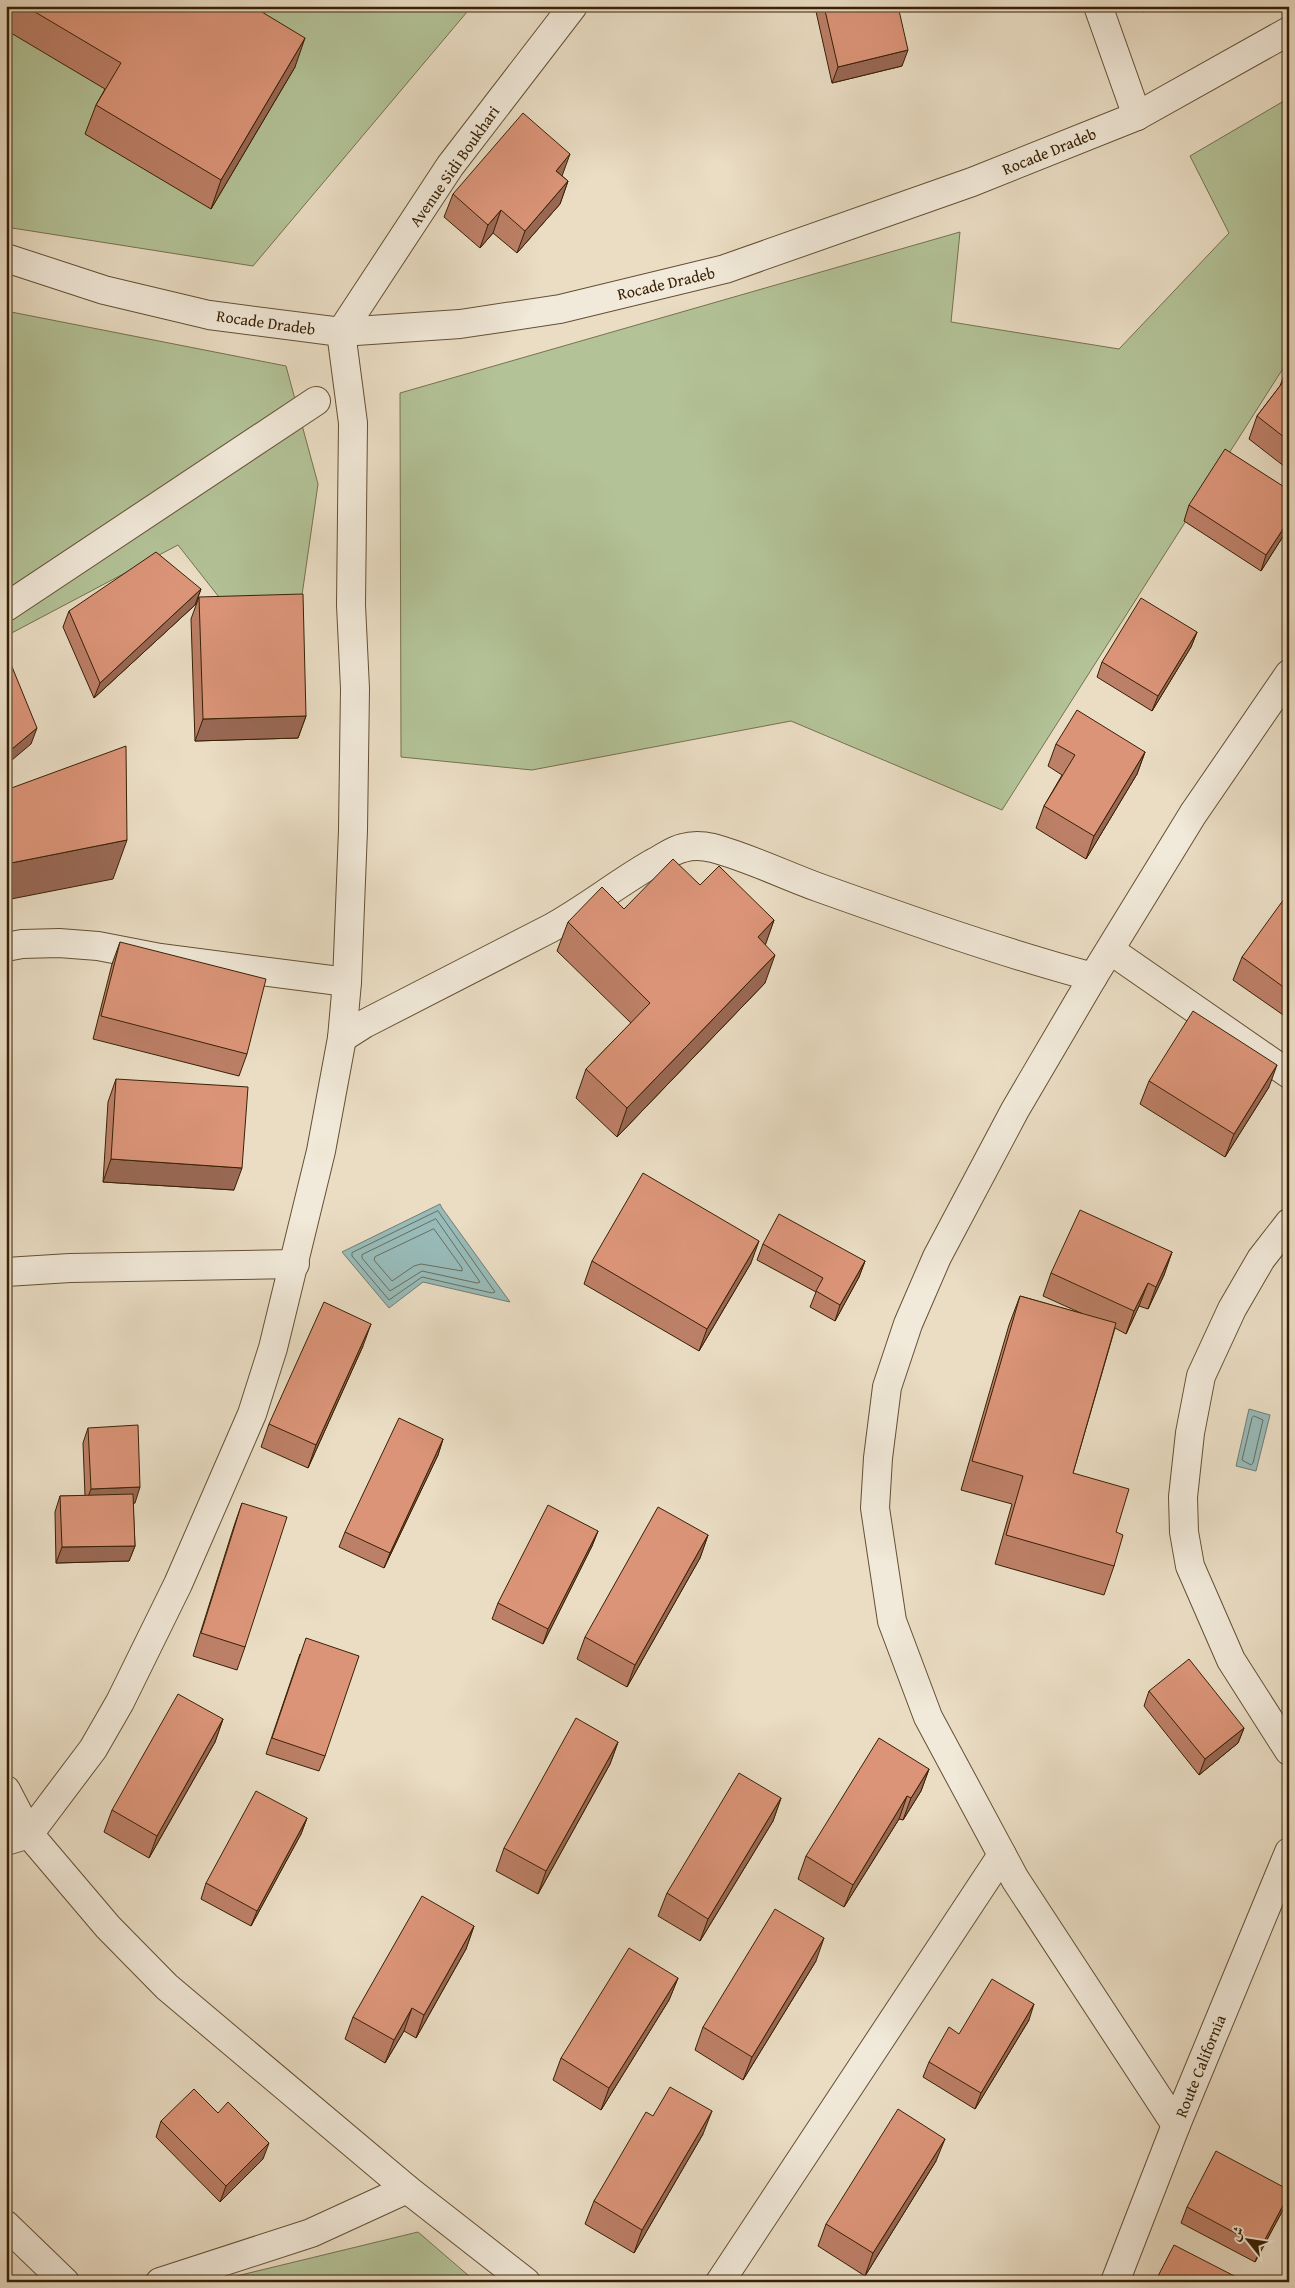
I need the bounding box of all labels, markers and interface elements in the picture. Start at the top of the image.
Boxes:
street label: Avenue Sidi Boukhari [403,100,505,232]
street label: Rocade Dradeb [998,121,1100,181]
street label: Rocade Dradeb [615,260,717,306]
street label: Rocade Dradeb [215,303,317,341]
street label: Route California [1168,2011,1232,2121]
north arrow [1222,2216,1272,2266]
text: ش [1225,2222,1249,2245]

